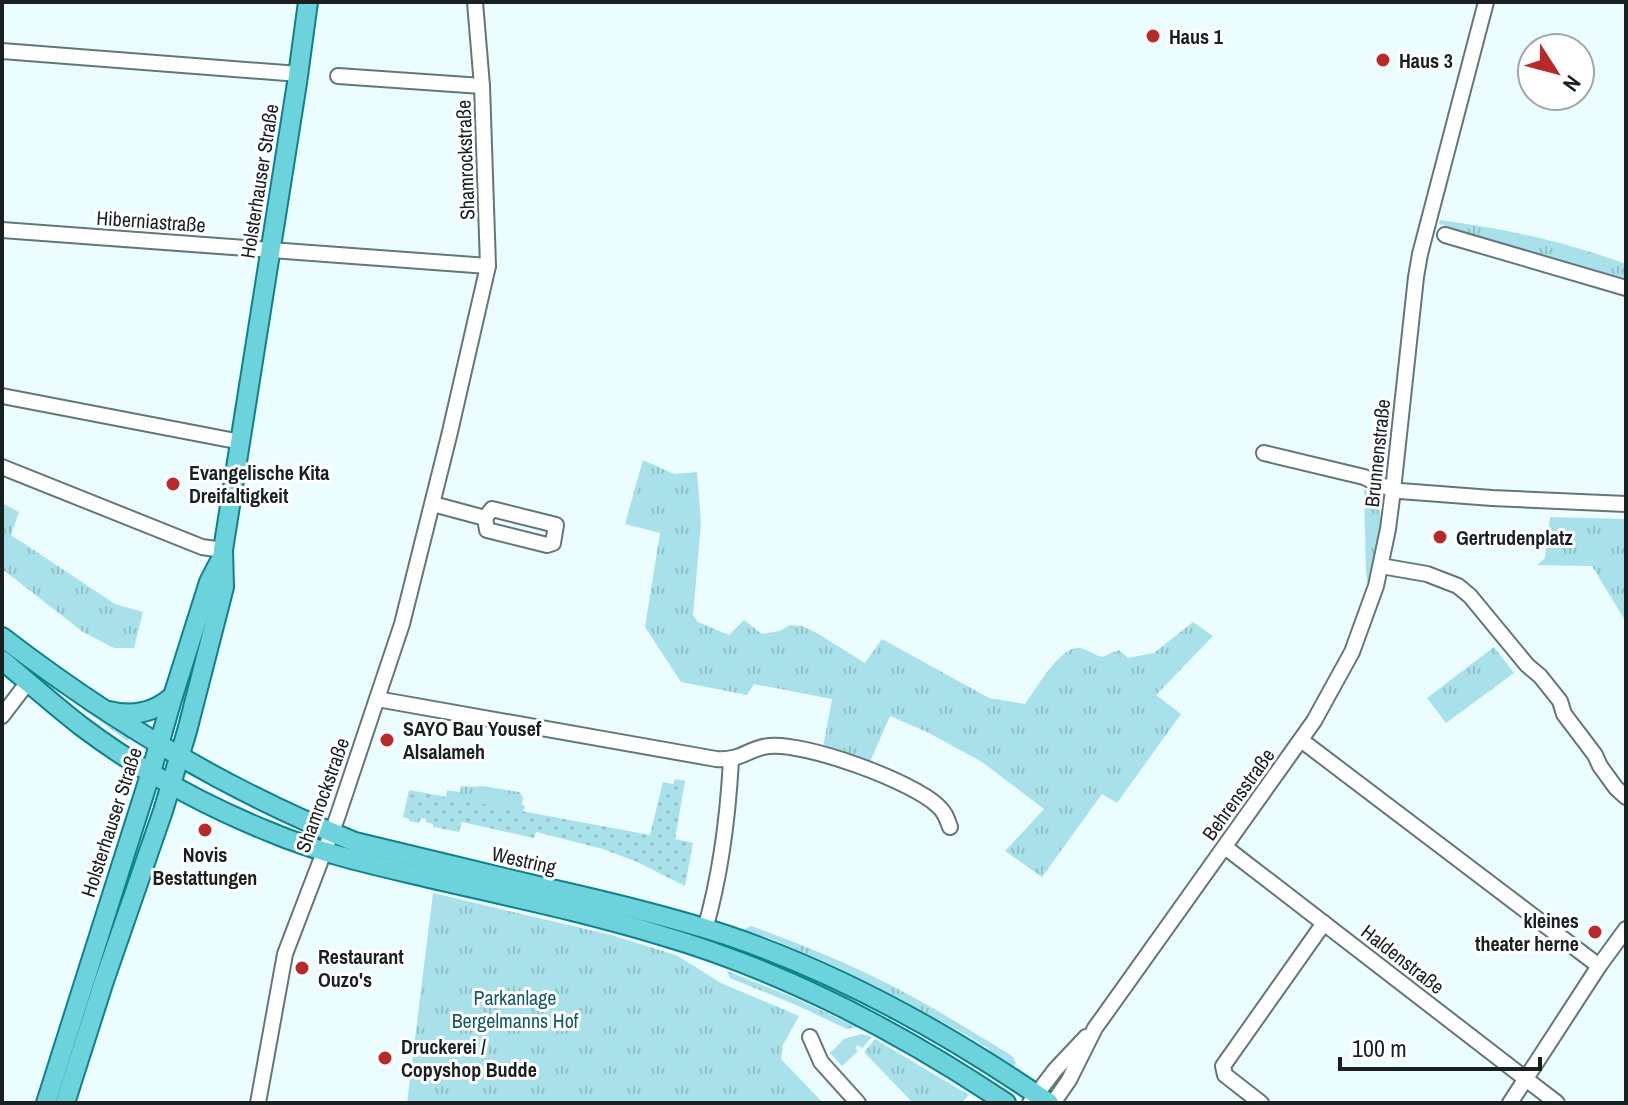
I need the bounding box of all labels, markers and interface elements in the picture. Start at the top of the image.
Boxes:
place label: Haus 1 [1169,23,1224,50]
marker: Haus 1 [1144,27,1162,45]
north arrow [1516,32,1596,112]
place label: Haus 3 [1399,47,1453,74]
marker: Haus 3 [1374,51,1392,69]
text: N [1556,70,1588,98]
street label: Shamrockstraße [449,99,481,221]
street label: Holsterhauser Straße [233,102,285,260]
street label: Hiberniastraße [95,204,207,238]
street label: Brunnenstraße [1358,398,1396,508]
place label: Evangelische Kita Dreifaltigkeit [189,459,329,509]
marker: Evangelische Kita Dreifaltigkeit [164,475,182,493]
place label: Gertrudenplatz [1456,524,1573,551]
marker: Gertrudenplatz [1431,528,1449,546]
place label: SAYO Bau Yousef Alsalameh [403,715,542,765]
marker: SAYO Bau Yousef Alsalameh [378,731,396,749]
street label: Shamrockstraße [289,734,355,856]
street label: Behrensstraße [1195,743,1281,845]
street label: Holsterhauser Straße [74,744,148,900]
marker: Novis Bestattungen [196,821,214,839]
street label: Westring [489,839,559,881]
place label: Novis Bestattungen [153,841,257,891]
place label: kleines theater herne [1475,907,1579,957]
street label: Haldenstraße [1356,918,1450,1000]
marker: kleines theater herne [1586,923,1604,941]
place label: Restaurant Ouzo's [318,943,404,993]
marker: Restaurant Ouzo's [293,959,311,977]
park label: Parkanlage Bergelmanns Hof [452,984,579,1034]
scale bar [1340,1021,1540,1071]
text: 100 m [1352,1032,1407,1064]
place label: Druckerei / Copyshop Budde [401,1033,537,1083]
marker: Druckerei / Copyshop Budde [376,1049,394,1067]

